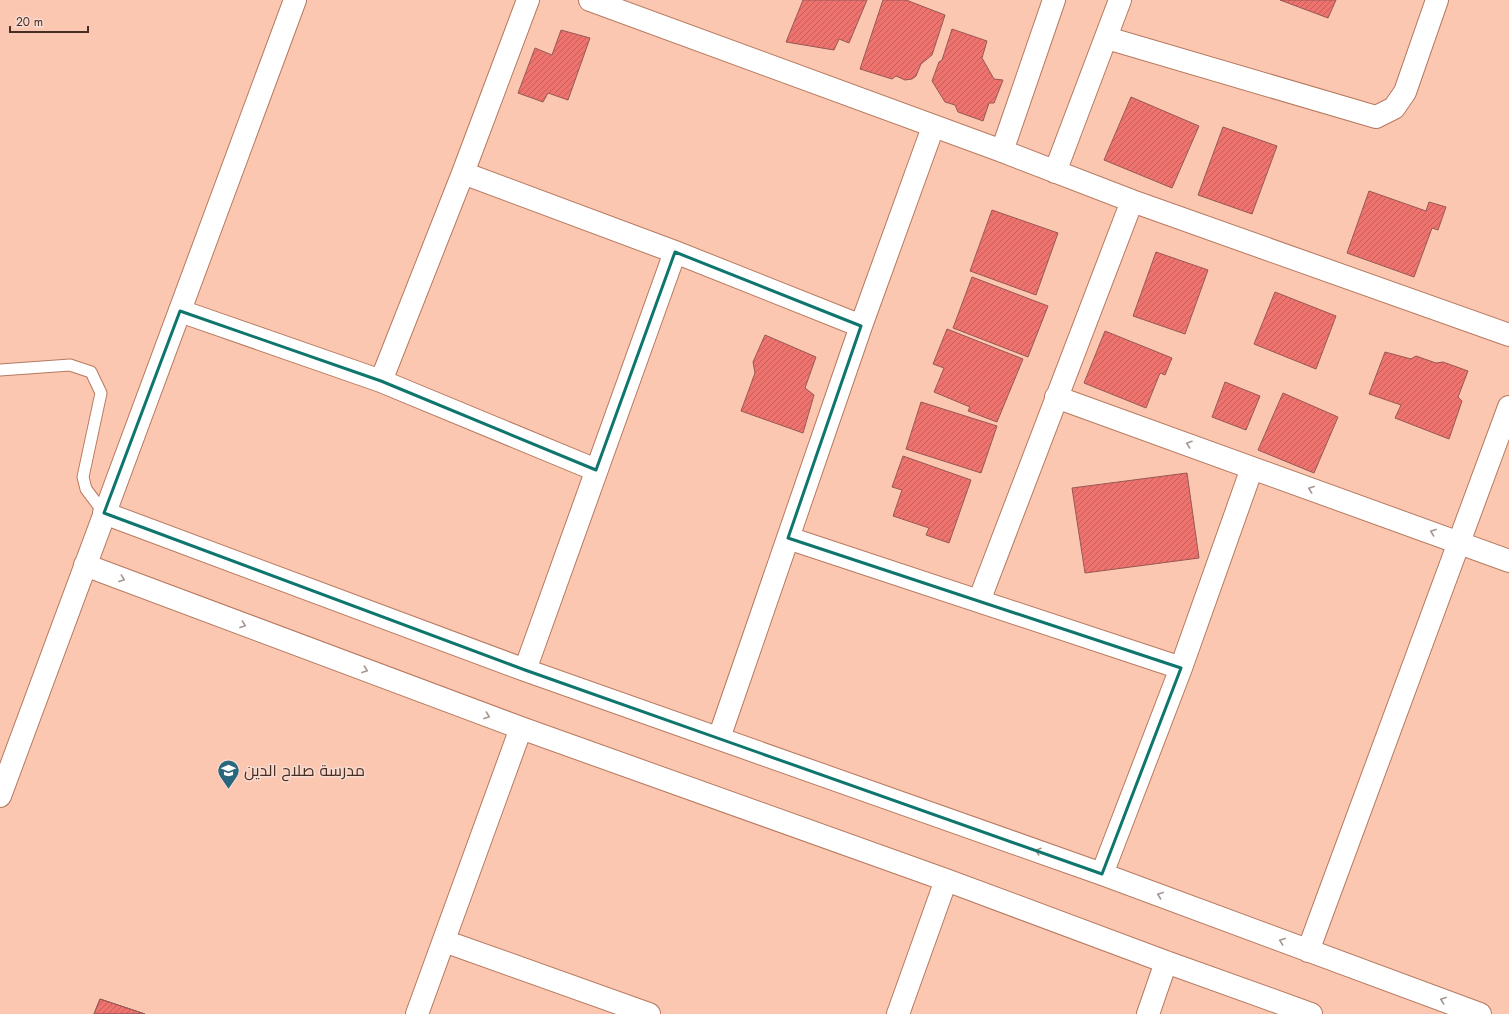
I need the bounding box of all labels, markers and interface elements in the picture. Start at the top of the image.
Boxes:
scale bar [10,8,88,34]
text: 20 m [16,13,43,31]
one-way arrow [1185,440,1192,449]
one-way arrow [1307,485,1314,494]
one-way arrow [1430,529,1437,537]
one-way arrow [118,574,125,583]
one-way arrow [240,620,247,628]
one-way arrow [362,665,369,674]
one-way arrow [483,711,490,719]
school or university icon: مدرسة صلاح الدين [216,757,242,790]
place label: مدرسة صلاح الدين [244,759,365,782]
one-way arrow [1035,847,1042,856]
one-way arrow [1157,892,1164,900]
one-way arrow [1279,937,1286,945]
one-way arrow [1440,997,1447,1005]

